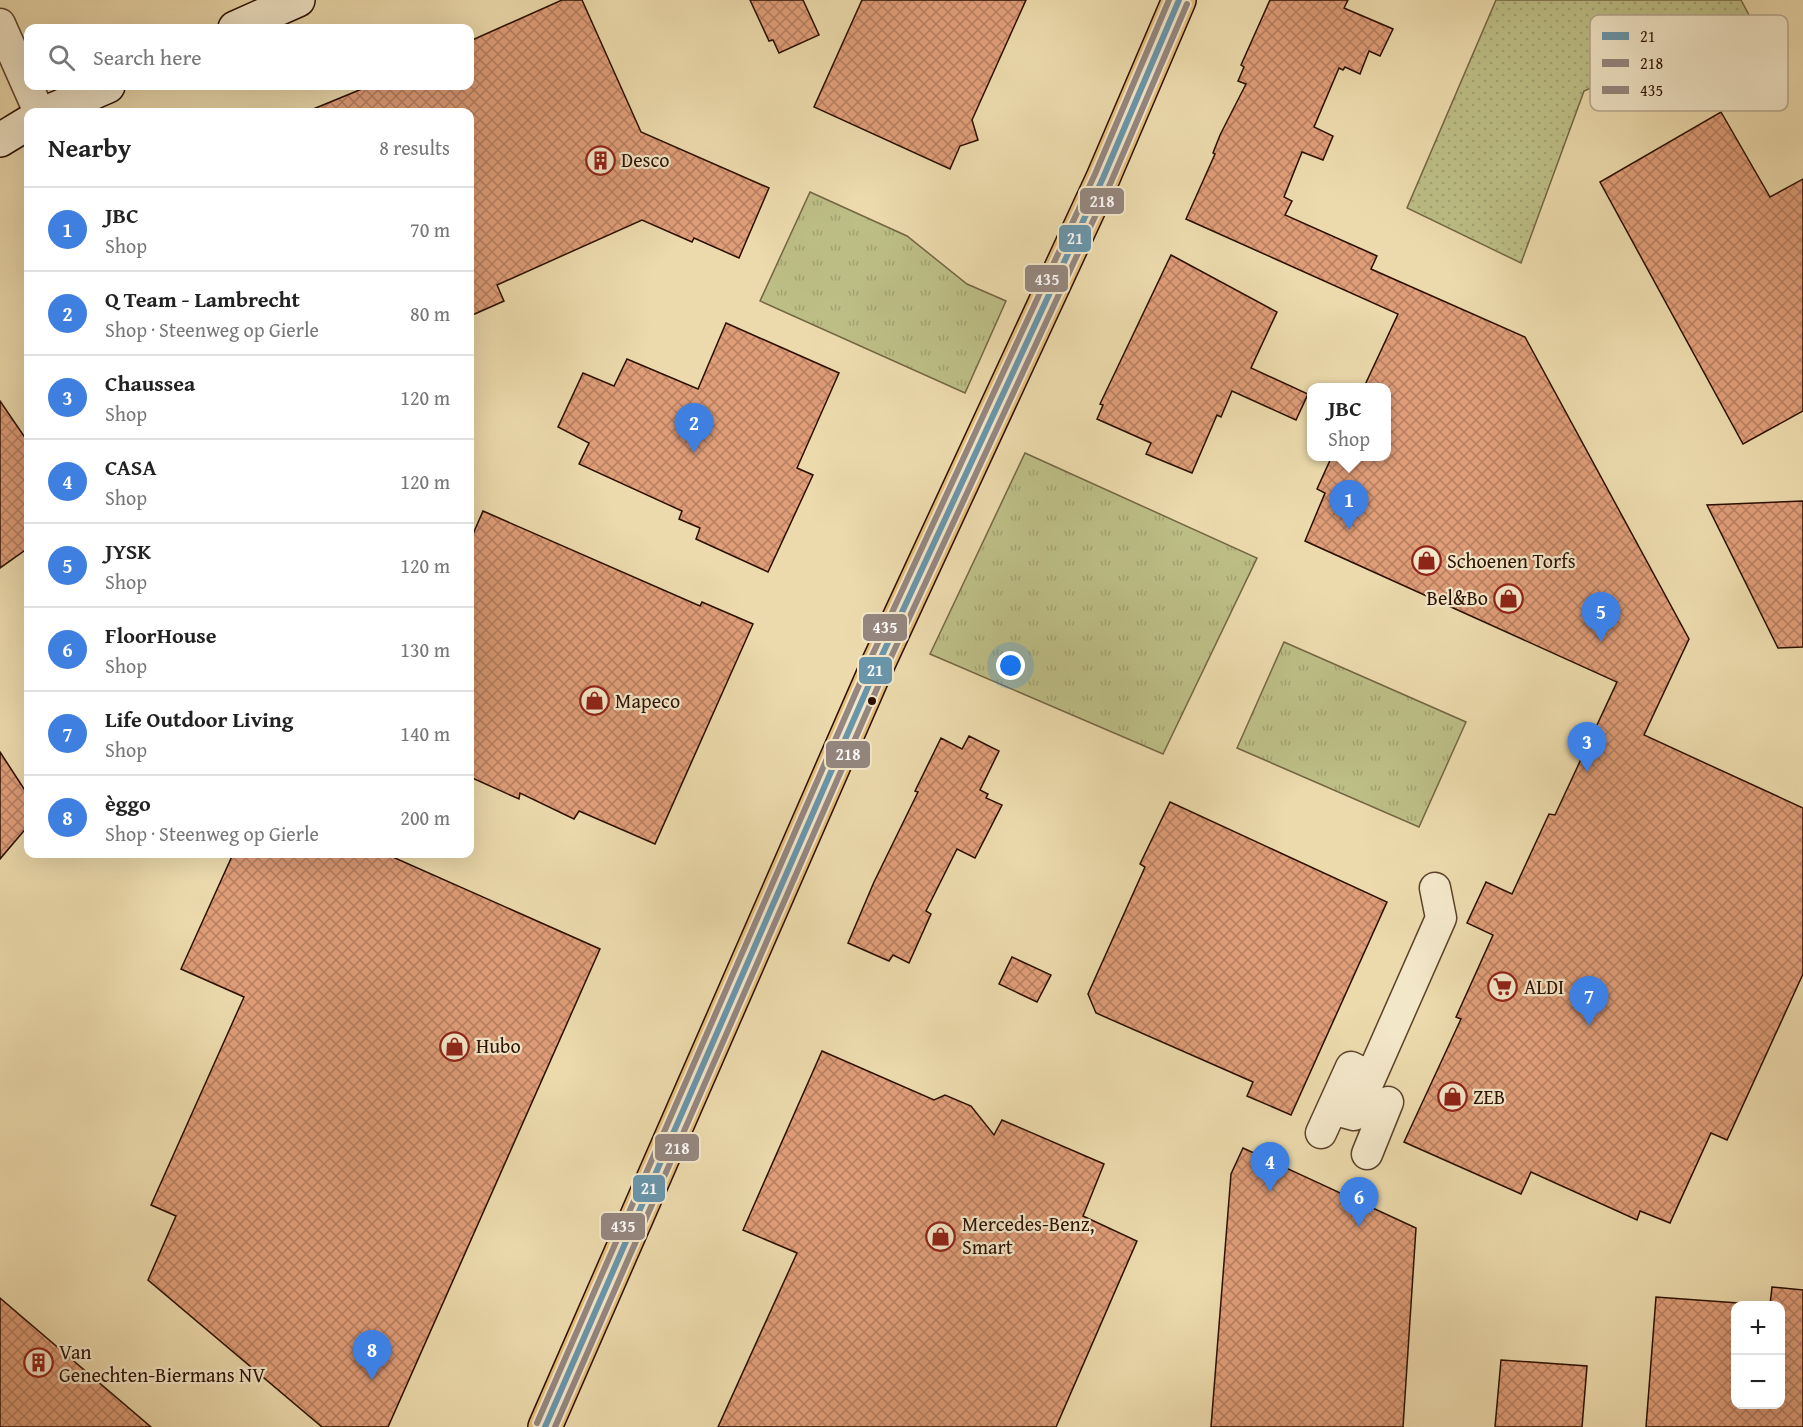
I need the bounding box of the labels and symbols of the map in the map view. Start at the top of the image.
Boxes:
legend [1590,15,1788,111]
text: 21 [1640,24,1655,48]
text: 218 [1640,51,1663,75]
text: 435 [1640,78,1663,102]
building icon: Desco [584,144,616,176]
place label: Desco [621,145,670,174]
line badge: 218 [1079,187,1125,215]
text: 218 [1090,189,1114,213]
line badge: 21 [1058,224,1092,253]
text: 21 [1067,226,1083,250]
line badge: 435 [1024,264,1069,293]
text: 435 [1035,267,1059,291]
pin: 2 [674,404,714,453]
pin: 1 [1330,480,1368,530]
shop icon: Schoenen Torfs [1410,545,1442,577]
place label: Schoenen Torfs [1447,546,1576,575]
shop icon: Bel&Bo [1493,582,1525,614]
place label: Bel&Bo [1427,583,1488,612]
pin: 5 [1582,592,1620,642]
line badge: 435 [862,613,908,642]
text: 435 [873,615,897,639]
your location [996,651,1025,680]
line badge: 21 [858,656,893,685]
text: 21 [867,658,883,682]
shop icon: Mapeco [578,685,610,717]
place label: Mapeco [615,686,680,715]
unlabelled marker [866,695,878,707]
pin: 3 [1568,722,1606,772]
line badge: 218 [825,740,871,769]
text: 218 [836,742,860,766]
supermarket icon: ALDI [1487,971,1519,1003]
place label: ALDI [1524,972,1564,1001]
pin: 7 [1570,976,1608,1026]
shop icon: Hubo [439,1030,471,1062]
place label: Hubo [476,1031,521,1060]
shop icon: ZEB [1436,1081,1468,1113]
place label: ZEB [1473,1082,1505,1111]
line badge: 218 [654,1133,700,1162]
text: 218 [665,1136,689,1160]
pin: 4 [1250,1142,1290,1192]
line badge: 21 [632,1174,666,1203]
text: 21 [641,1176,657,1200]
pin: 6 [1340,1178,1378,1227]
place label: Mercedes-Benz, Smart [962,1209,1095,1261]
line badge: 435 [600,1212,646,1241]
text: 435 [611,1214,635,1238]
shop icon: Mercedes-Benz, Smart [925,1220,957,1252]
pin: 8 [352,1330,392,1380]
place label: Van Genechten-Biermans NV [59,1337,265,1389]
building icon: Van Genechten-Biermans NV [22,1347,54,1379]

